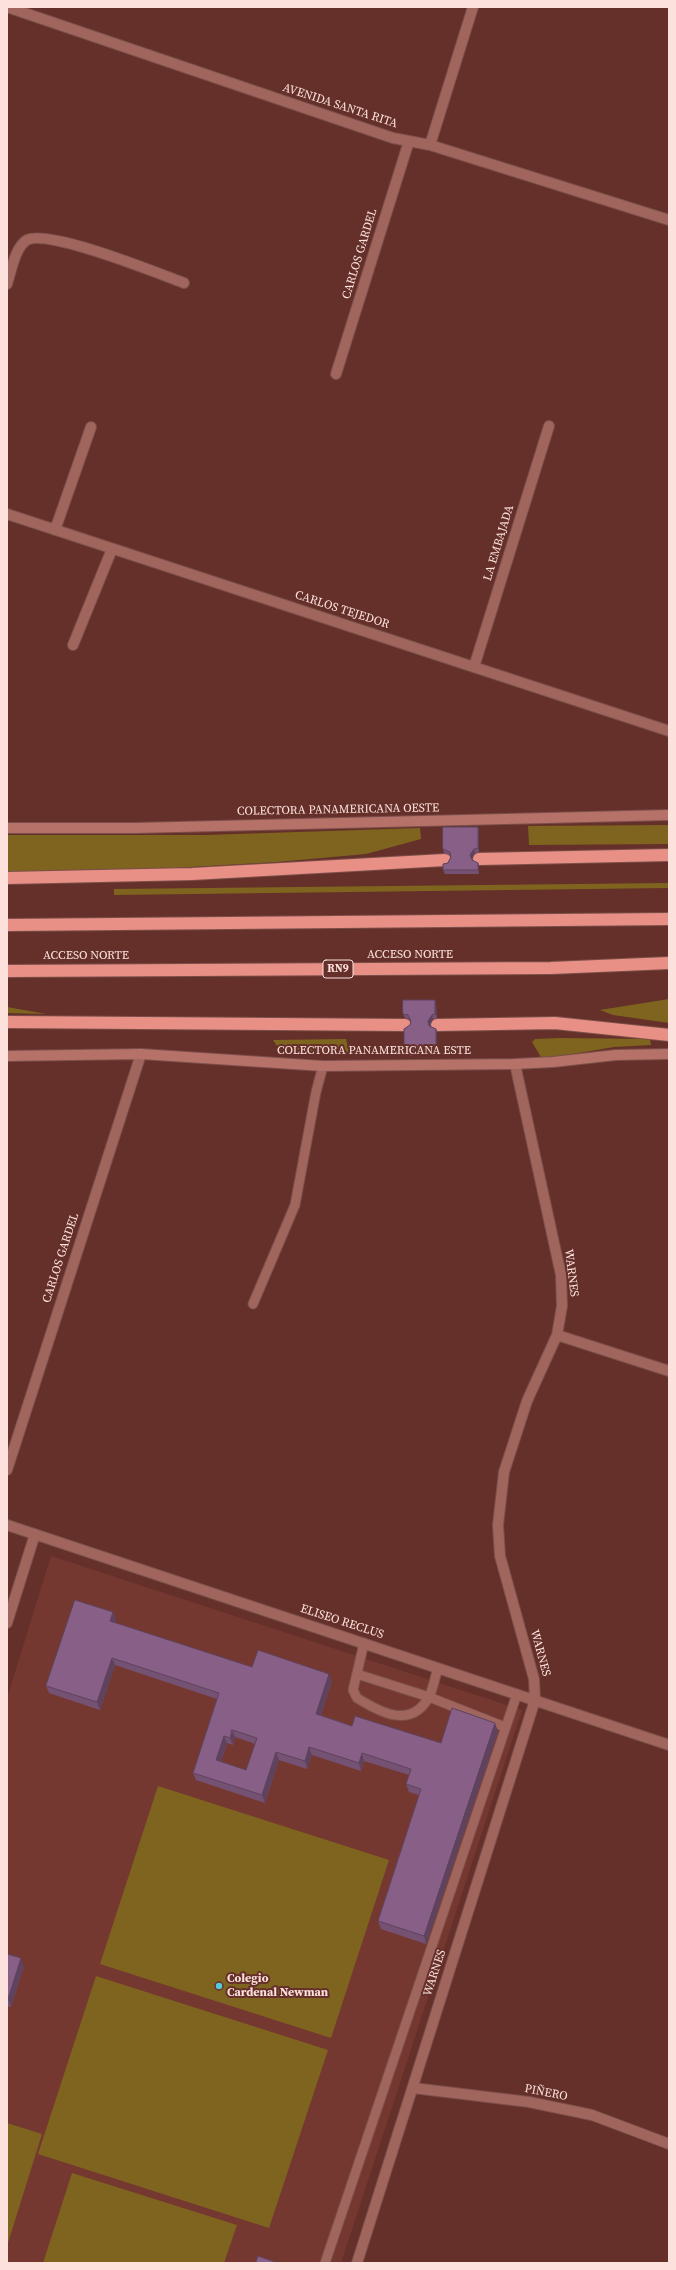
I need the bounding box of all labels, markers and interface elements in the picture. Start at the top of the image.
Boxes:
street label: AVENIDA SANTA RITA [281,81,399,131]
street label: CARLOS GARDEL [339,207,381,301]
street label: LA EMBAJADA [481,503,517,583]
street label: CARLOS TEJEDOR [293,588,391,632]
street label: COLECTORA PANAMERICANA OESTE [237,801,439,819]
street label: ACCESO NORTE [367,948,453,962]
street label: ACCESO NORTE [43,949,129,963]
road number: RN9 [323,960,353,978]
street label: COLECTORA PANAMERICANA ESTE [277,1044,471,1058]
street label: CARLOS GARDEL [40,1211,82,1305]
street label: WARNES [561,1248,581,1298]
street label: ELISEO RECLUS [298,1602,386,1642]
street label: WARNES [527,1628,553,1678]
street label: WARNES [421,1948,449,1998]
place label: Colegio Cardenal Newman [227,1972,328,2000]
marker: Colegio Cardenal Newman [214,1981,224,1991]
street label: PIÑERO [523,2082,569,2104]

